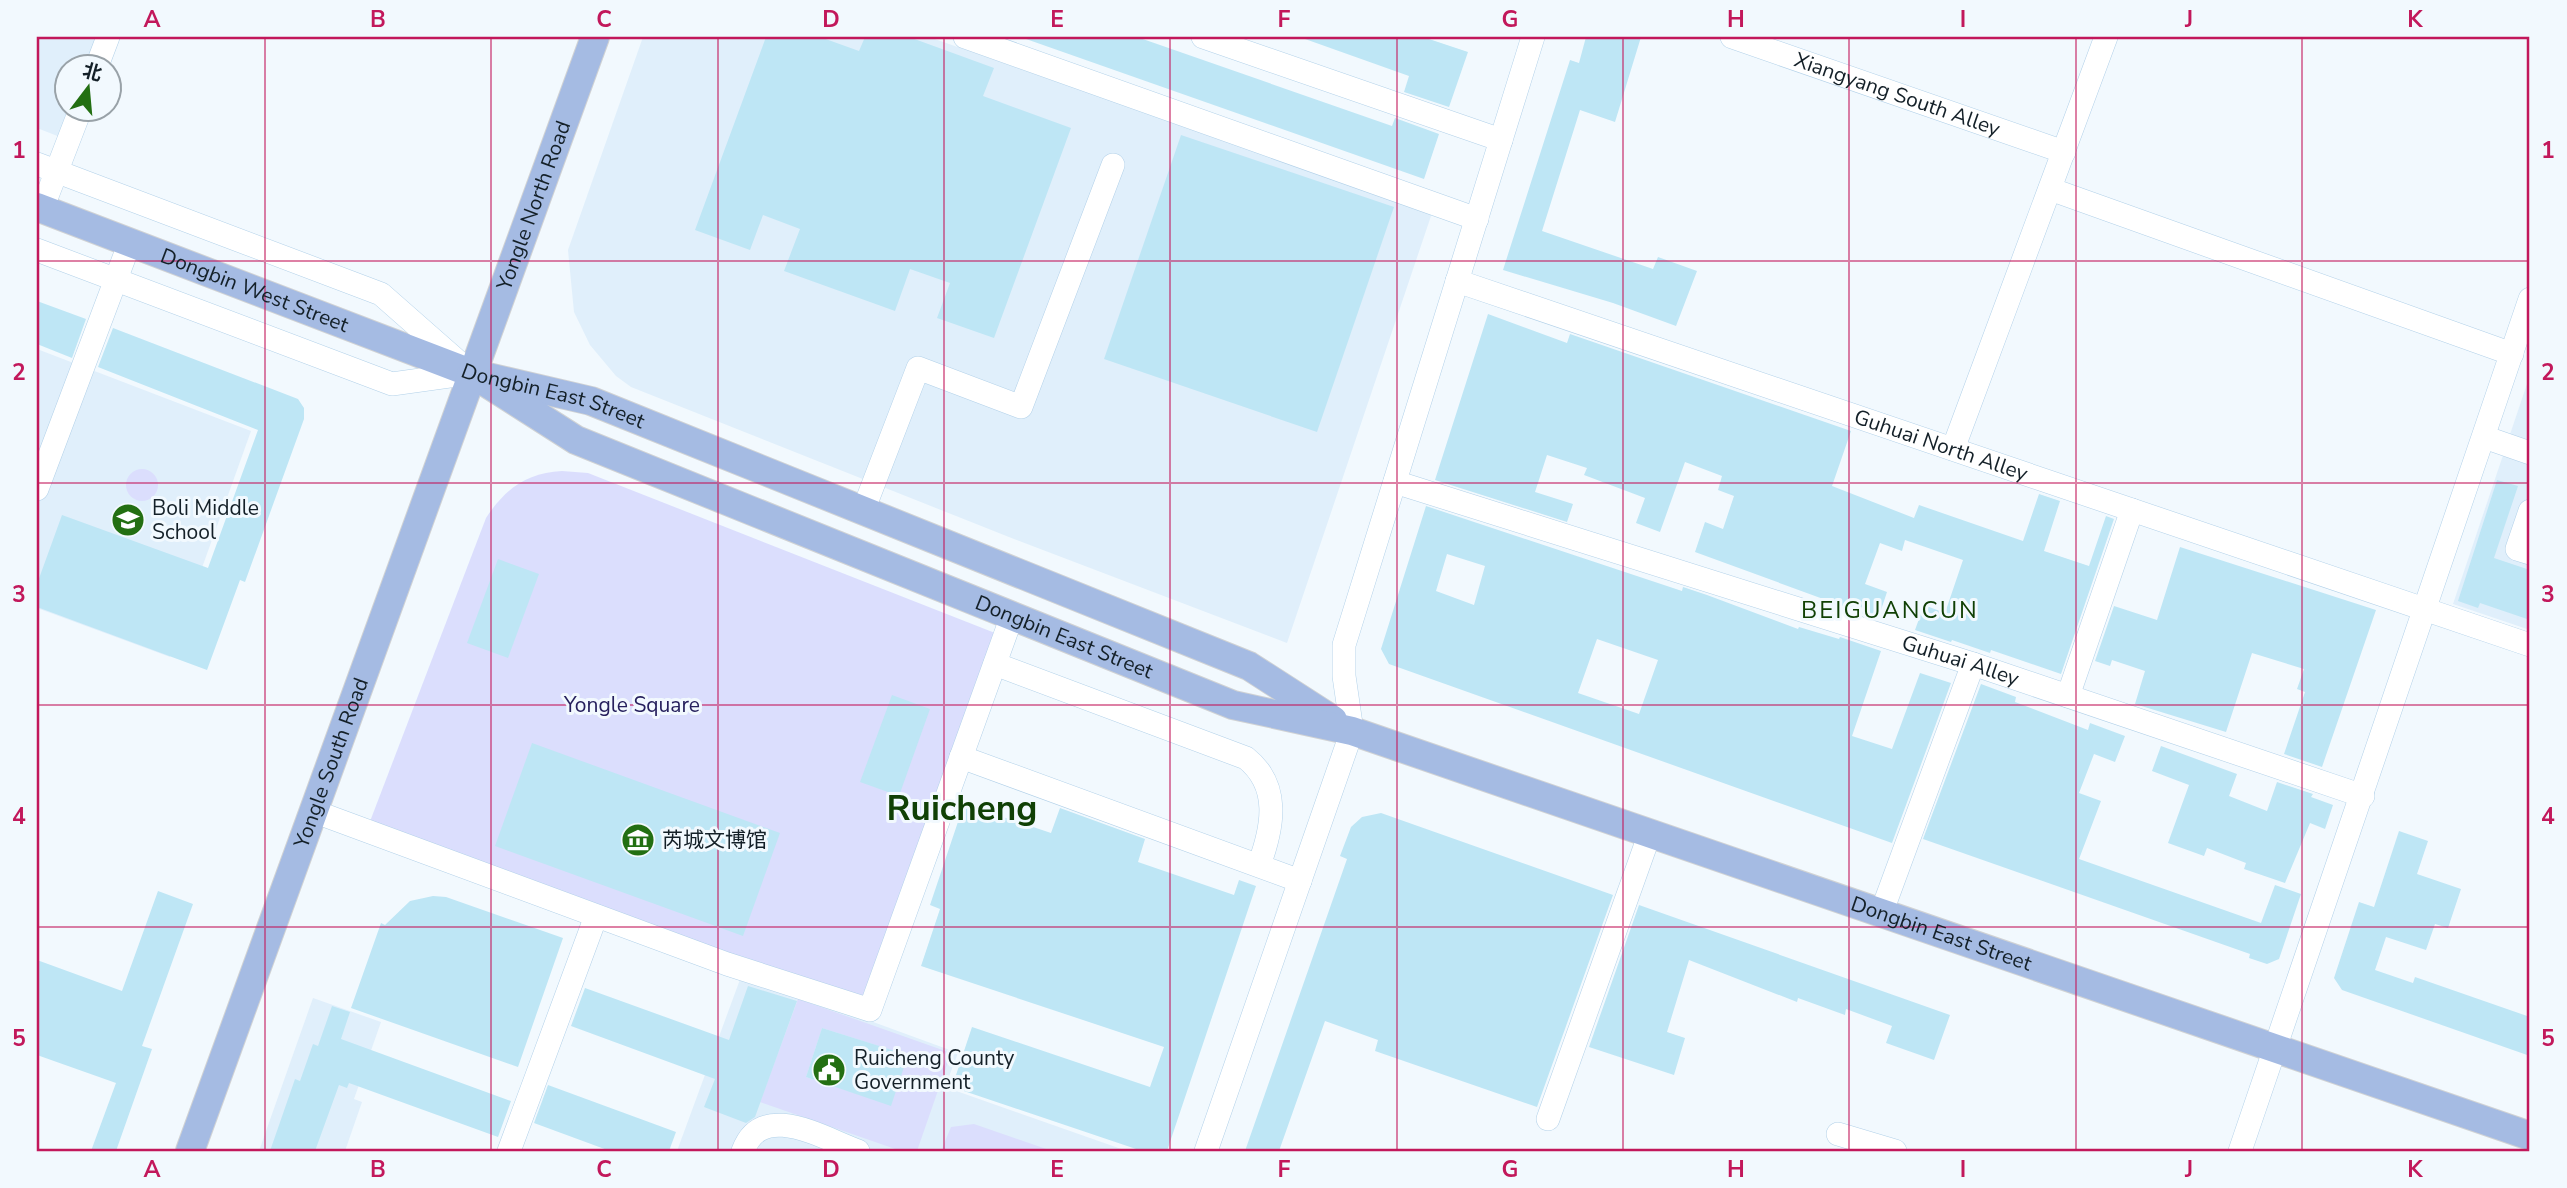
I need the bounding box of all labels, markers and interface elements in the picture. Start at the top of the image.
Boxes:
text: A [143,4,161,35]
text: B [370,4,386,35]
text: C [596,4,612,35]
text: D [822,4,840,35]
text: E [1050,4,1064,35]
text: F [1278,4,1291,35]
text: G [1502,4,1518,35]
text: H [1727,4,1745,35]
text: I [1960,4,1966,35]
text: J [2184,4,2193,35]
text: K [2407,4,2423,35]
street label: Xiangyang South Alley [1791,46,2004,143]
north arrow [52,52,122,122]
text: 北 [80,58,105,88]
street label: Yongle North Road [490,117,577,295]
text: 1 [12,135,26,166]
text: 1 [2541,135,2555,166]
street label: Dongbin West Street [157,242,353,339]
text: 2 [12,357,26,388]
street label: Dongbin East Street [457,357,650,435]
text: 2 [2541,357,2555,388]
street label: Guhuai North Alley [1850,403,2032,488]
place label: Boli Middle School [152,494,259,546]
school or university icon: Boli Middle School [109,501,147,539]
text: 3 [12,579,26,610]
text: 3 [2541,579,2555,610]
street label: Dongbin East Street [971,589,1158,686]
district label: BEIGUANCUN [1801,594,1979,626]
street label: Guhuai Alley [1898,628,2023,693]
street label: Yongle South Road [287,674,375,853]
park label: Yongle Square [563,691,700,719]
district label: Ruicheng [887,785,1037,832]
text: 4 [12,801,26,832]
text: 4 [2541,801,2555,832]
museum icon: 芮城文博馆 [619,821,657,859]
place label: 芮城文博馆 [662,826,767,854]
street label: Dongbin East Street [1847,890,2036,978]
text: 5 [12,1023,26,1054]
text: 5 [2541,1023,2555,1054]
place label: Ruicheng County Government [854,1044,1014,1096]
public building icon: Ruicheng County Government [810,1051,848,1089]
text: A [143,1154,161,1185]
text: B [370,1154,386,1185]
text: C [596,1154,612,1185]
text: D [822,1154,840,1185]
text: E [1050,1154,1064,1185]
text: F [1278,1154,1291,1185]
text: G [1502,1154,1518,1185]
text: H [1727,1154,1745,1185]
text: I [1960,1154,1966,1185]
text: J [2184,1154,2193,1185]
text: K [2407,1154,2423,1185]

